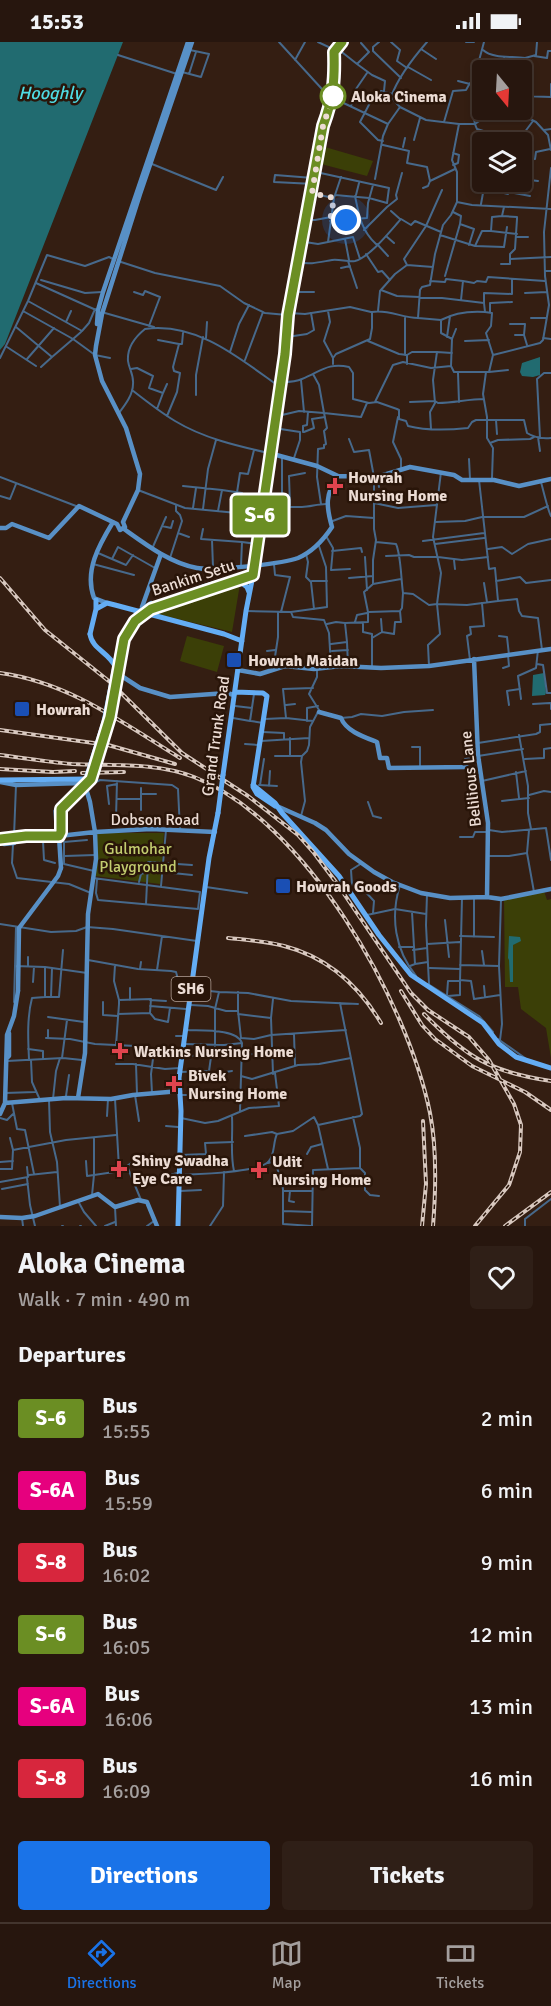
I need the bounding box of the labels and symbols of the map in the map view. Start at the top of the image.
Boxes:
north arrow [472,60,532,120]
water label: Hooghly [18,82,84,104]
marker: Aloka Cinema [320,83,346,109]
place label: Aloka Cinema [351,87,447,107]
your location [331,205,361,235]
place label: Howrah Nursing Home [348,468,447,506]
marker: Howrah Nursing Home [326,477,344,495]
line badge: S-6 [226,496,294,534]
street label: Bankim Setu [149,555,237,601]
marker: Howrah Maidan [225,651,243,669]
place label: Howrah Maidan [248,651,358,671]
street label: Grand Trunk Road [198,675,234,798]
marker: Howrah [13,700,31,718]
place label: Howrah [36,700,91,720]
street label: Belilious Lane [456,730,486,828]
street label: Dobson Road [111,810,199,830]
park label: Gulmohar Playground [99,839,177,877]
marker: Howrah Goods [274,877,292,895]
place label: Howrah Goods [296,877,397,897]
road number: SH6 [172,977,210,1001]
marker: Watkins Nursing Home [111,1042,129,1060]
place label: Watkins Nursing Home [134,1042,294,1062]
place label: Bivek Nursing Home [188,1066,287,1104]
marker: Bivek Nursing Home [165,1075,183,1093]
place label: Shiny Swadha Eye Care [132,1151,229,1189]
place label: Udit Nursing Home [272,1152,371,1190]
marker: Shiny Swadha Eye Care [110,1160,128,1178]
marker: Udit Nursing Home [250,1161,268,1179]

